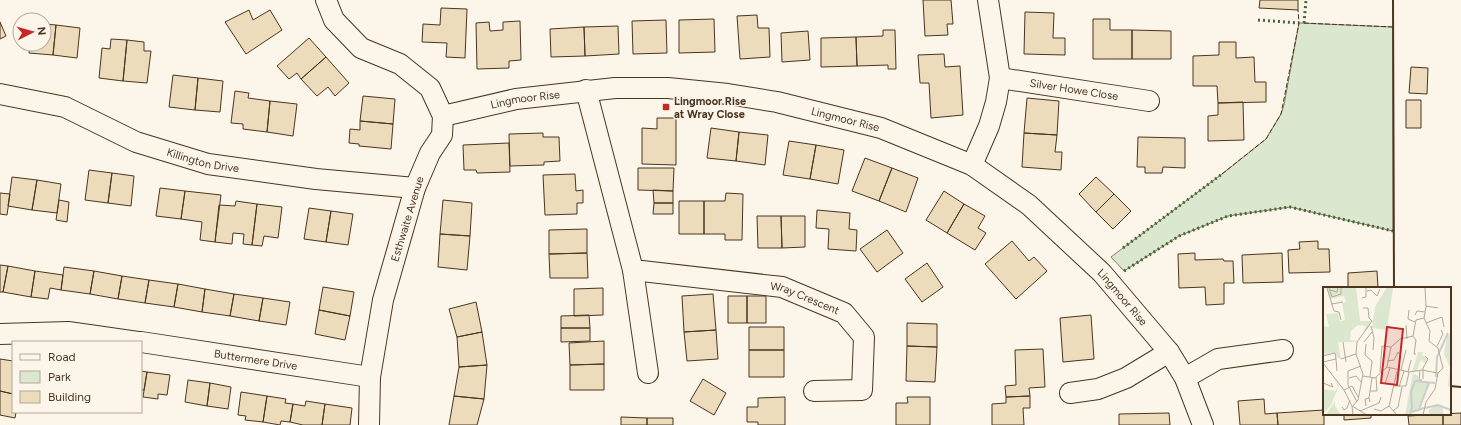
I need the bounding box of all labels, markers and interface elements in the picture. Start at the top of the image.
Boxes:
north arrow [12,12,52,52]
text: N [35,26,48,36]
street label: Silver Howe Close [1029,77,1119,103]
street label: Lingmoor Rise [489,88,561,112]
place label: Lingmoor Rise at Wray Close [674,95,746,121]
marker: Lingmoor Rise at Wray Close [661,102,671,112]
street label: Lingmoor Rise [810,105,881,134]
street label: Killington Drive [165,146,240,175]
street label: Esthwaite Avenue [388,175,427,263]
street label: Lingmoor Rise [1095,266,1150,328]
street label: Wray Crescent [770,280,841,317]
inset map [1323,287,1451,415]
legend [12,341,142,413]
street label: Buttermere Drive [213,347,298,373]
text: Road [48,350,76,364]
text: Park [48,370,71,384]
text: Building [48,390,91,404]

